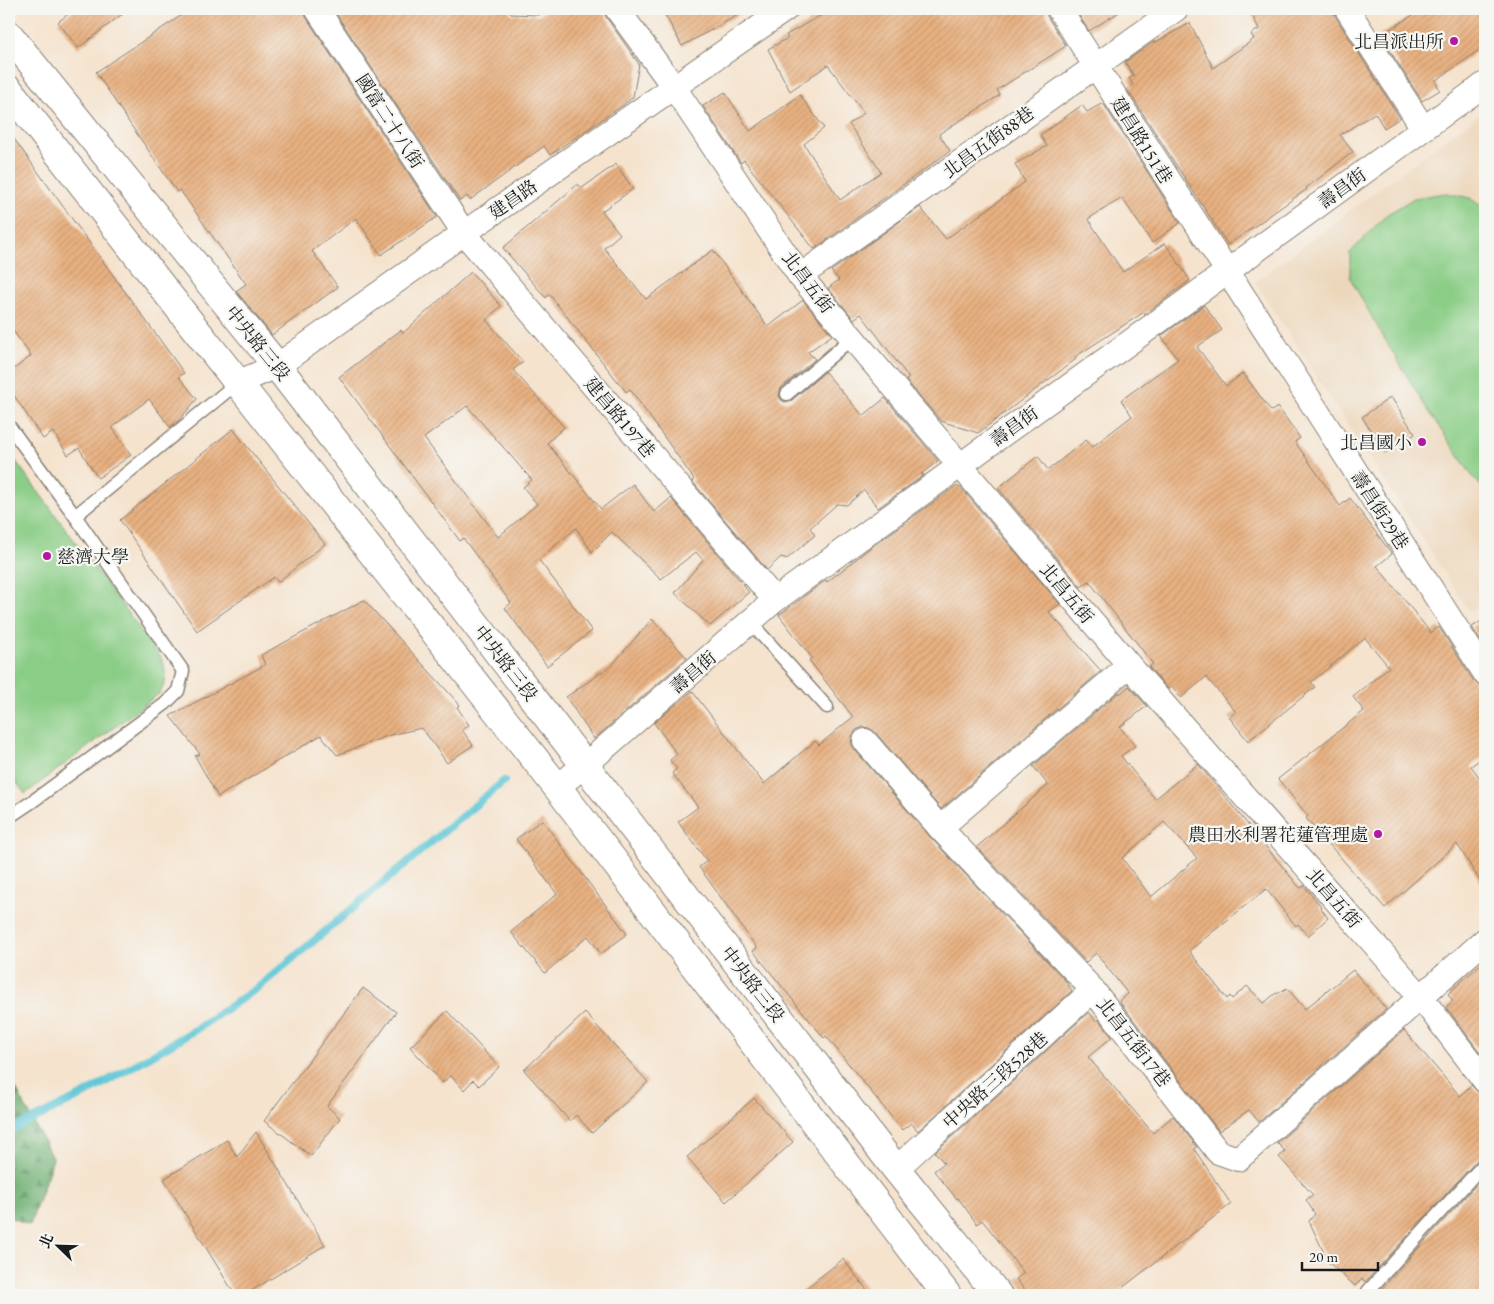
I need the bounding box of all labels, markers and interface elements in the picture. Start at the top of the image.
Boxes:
place label: 北昌派出所 [1354,30,1444,53]
marker: 北昌派出所 [1448,35,1460,47]
street label: 國富二十八街 [351,69,429,173]
street label: 建昌路151巷 [1106,92,1178,188]
street label: 北昌五街88巷 [938,101,1038,183]
street label: 壽昌街 [1313,163,1371,213]
street label: 建昌路 [484,174,542,224]
street label: 北昌五街 [777,246,839,318]
street label: 中央路三段 [221,301,295,385]
street label: 建昌路197巷 [580,372,660,462]
street label: 壽昌街 [985,401,1043,451]
place label: 北昌國小 [1340,431,1412,454]
marker: 北昌國小 [1416,436,1428,448]
street label: 壽昌街29巷 [1346,466,1414,554]
place label: 慈濟大學 [57,545,129,568]
marker: 慈濟大學 [41,550,53,562]
street label: 北昌五街 [1035,558,1099,628]
street label: 中央路三段 [469,620,543,706]
street label: 壽昌街 [665,646,721,698]
place label: 農田水利署花蓮管理處 [1188,823,1368,846]
marker: 農田水利署花蓮管理處 [1372,828,1384,840]
street label: 北昌五街 [1302,863,1366,933]
street label: 中央路三段 [716,941,790,1027]
street label: 北昌五街17巷 [1092,993,1176,1091]
street label: 中央路三段528巷 [938,1027,1052,1133]
north arrow [32,1222,82,1272]
text: 北 [35,1231,57,1251]
scale bar [1302,1239,1378,1271]
text: 20 m [1309,1247,1338,1266]

